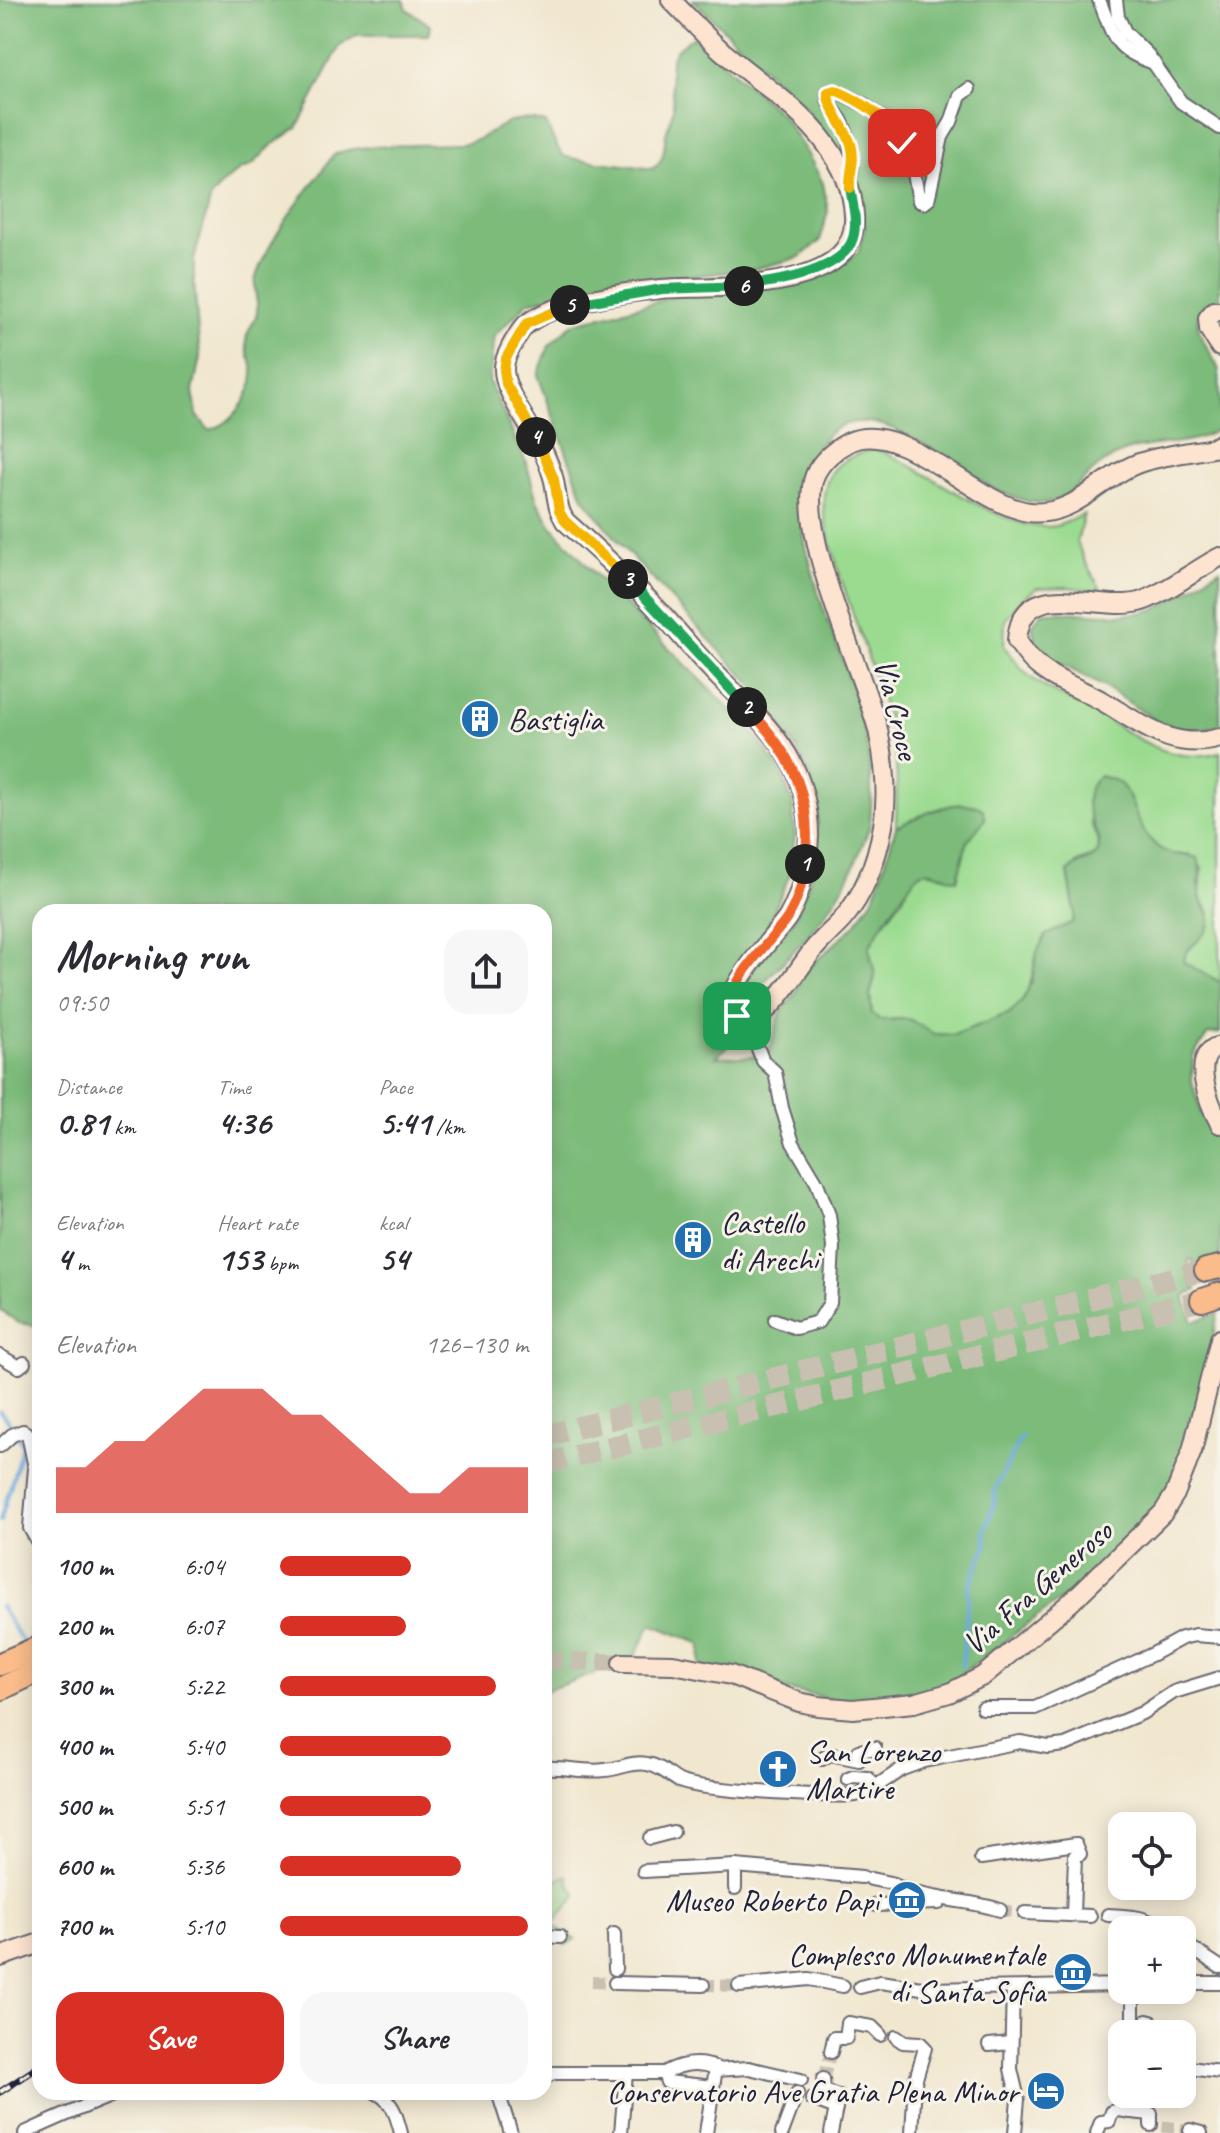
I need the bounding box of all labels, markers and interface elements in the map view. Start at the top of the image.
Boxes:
pin [868,109,936,177]
icon: check [880,121,924,165]
pin: 6 [724,266,764,306]
text: 6 [739,272,749,300]
pin: 5 [550,285,590,325]
text: 5 [565,291,575,319]
pin: 4 [516,417,556,457]
text: 4 [531,423,541,451]
pin: 3 [608,559,648,599]
text: 3 [623,565,633,593]
street label: Via Croce [864,655,929,766]
pin: 2 [727,687,767,727]
text: 2 [742,693,752,721]
building icon: Bastiglia [459,698,501,740]
place label: Bastiglia [508,699,605,740]
pin: 1 [785,844,825,884]
text: 1 [800,850,810,878]
text: Morning run [56,928,248,983]
button: share [444,930,528,1014]
pin [703,982,771,1050]
text: 09:50 [56,986,108,1019]
icon: arrive [715,994,759,1038]
text: Distance [56,1073,122,1101]
text: Time [217,1073,251,1101]
text: Pace [379,1073,413,1101]
text: 0.81 [56,1101,109,1144]
text: 4:36 [217,1101,271,1144]
text: 5:41 [379,1101,431,1144]
text: km [109,1113,135,1141]
text: /km [431,1113,465,1141]
place label: Castello di Arechi [721,1202,822,1280]
text: Elevation [56,1209,124,1237]
text: Heart rate [217,1209,298,1237]
text: kcal [379,1209,408,1237]
building icon: Castello di Arechi [672,1219,714,1261]
text: 4 [56,1237,71,1280]
text: 153 [217,1237,263,1280]
text: 54 [379,1237,409,1280]
text: m [71,1249,89,1277]
text: bpm [263,1249,298,1277]
text: Elevation [56,1328,136,1361]
text: 126–130 m [425,1328,528,1361]
street label: Via Fra Generoso [954,1510,1122,1664]
text: 100 m [56,1550,112,1583]
text: 6:04 [184,1550,224,1583]
text: 200 m [56,1610,112,1643]
text: 6:07 [184,1610,224,1643]
text: 300 m [56,1670,112,1703]
text: 5:22 [184,1670,224,1703]
text: 400 m [56,1730,112,1763]
text: 5:40 [184,1730,224,1763]
place label: San Lorenzo Martire [806,1731,942,1809]
church icon: San Lorenzo Martire [757,1748,799,1790]
text: 500 m [56,1790,112,1823]
text: 5:51 [184,1790,224,1823]
map controls [1108,1812,1196,2108]
button: locate [1108,1812,1196,1900]
text: 600 m [56,1850,113,1883]
text: 5:36 [184,1850,224,1883]
museum icon: Museo Roberto Papi [886,1879,928,1921]
place label: Museo Roberto Papi [666,1880,883,1921]
text: 700 m [56,1910,112,1943]
text: 5:10 [184,1910,224,1943]
button: + [1108,1916,1196,2004]
place label: Complesso Monumentale di Santa Sofia [788,1934,1048,2012]
museum icon: Complesso Monumentale di Santa Sofia [1052,1951,1094,1993]
button: Save [56,1992,284,2084]
button: Share [300,1992,528,2084]
button: − [1108,2020,1196,2108]
hotel icon: Conservatorio Ave Gratia Plena Minor [1025,2070,1067,2112]
place label: Conservatorio Ave Gratia Plena Minor [607,2071,1021,2112]

